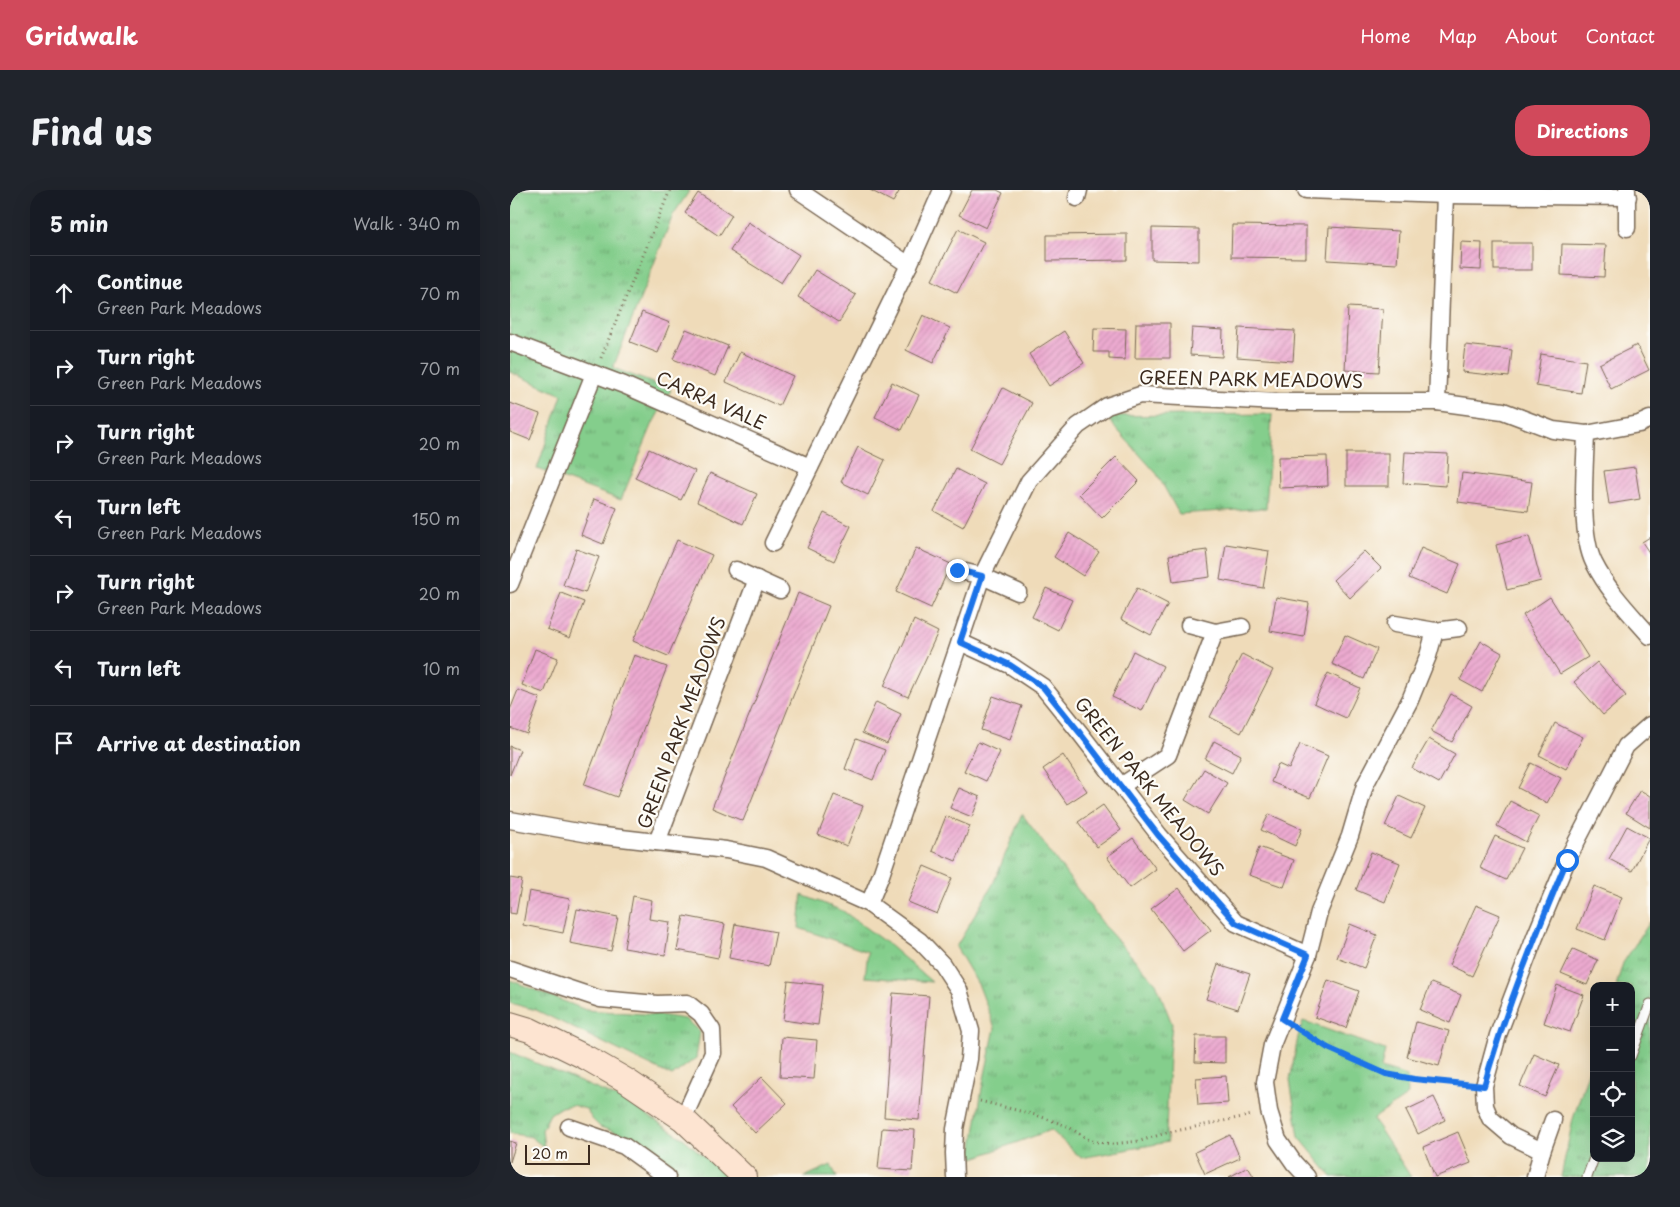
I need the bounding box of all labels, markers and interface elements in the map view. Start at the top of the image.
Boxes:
text: Gridwalk [25,17,138,53]
text: Home [1360,22,1410,49]
text: Map [1438,22,1477,49]
text: About [1505,22,1557,49]
text: Contact [1585,22,1655,49]
text: Find us [30,104,152,157]
button: Directions [1515,105,1650,156]
text: 5 min [50,207,108,239]
text: Walk · 340 m [353,211,460,235]
text: Continue [97,267,183,295]
icon: ahead [50,279,78,307]
text: 70 m [420,281,460,305]
text: Green Park Meadows [97,295,262,319]
text: Turn right [97,342,195,370]
icon: right [50,354,78,382]
text: 70 m [420,356,460,380]
street label: CARRA VALE [652,363,771,436]
street label: GREEN PARK MEADOWS [1139,363,1363,394]
text: Green Park Meadows [97,370,262,394]
text: Turn right [97,417,195,445]
icon: right [50,429,78,457]
text: 20 m [419,431,460,455]
text: Green Park Meadows [97,445,262,469]
text: Turn left [97,492,181,520]
icon: left [50,504,78,532]
text: 150 m [412,506,460,530]
text: Green Park Meadows [97,520,262,544]
route end [946,559,969,582]
text: Turn right [97,567,195,595]
icon: right [50,579,78,607]
text: 20 m [419,581,460,605]
text: Green Park Meadows [97,595,262,619]
street label: GREEN PARK MEADOWS [630,613,732,832]
icon: left [50,654,78,682]
text: Turn left [97,654,181,682]
text: 10 m [423,656,460,680]
street label: GREEN PARK MEADOWS [1069,691,1231,882]
icon: arrive [50,729,78,757]
text: Arrive at destination [97,729,301,757]
route start [1556,849,1579,872]
map controls [1590,982,1635,1162]
button: + [1590,982,1635,1027]
button: − [1590,1027,1635,1072]
button: locate [1590,1072,1635,1117]
button: layers [1590,1117,1635,1162]
scale bar [525,1142,590,1165]
text: 20 m [532,1143,568,1164]

